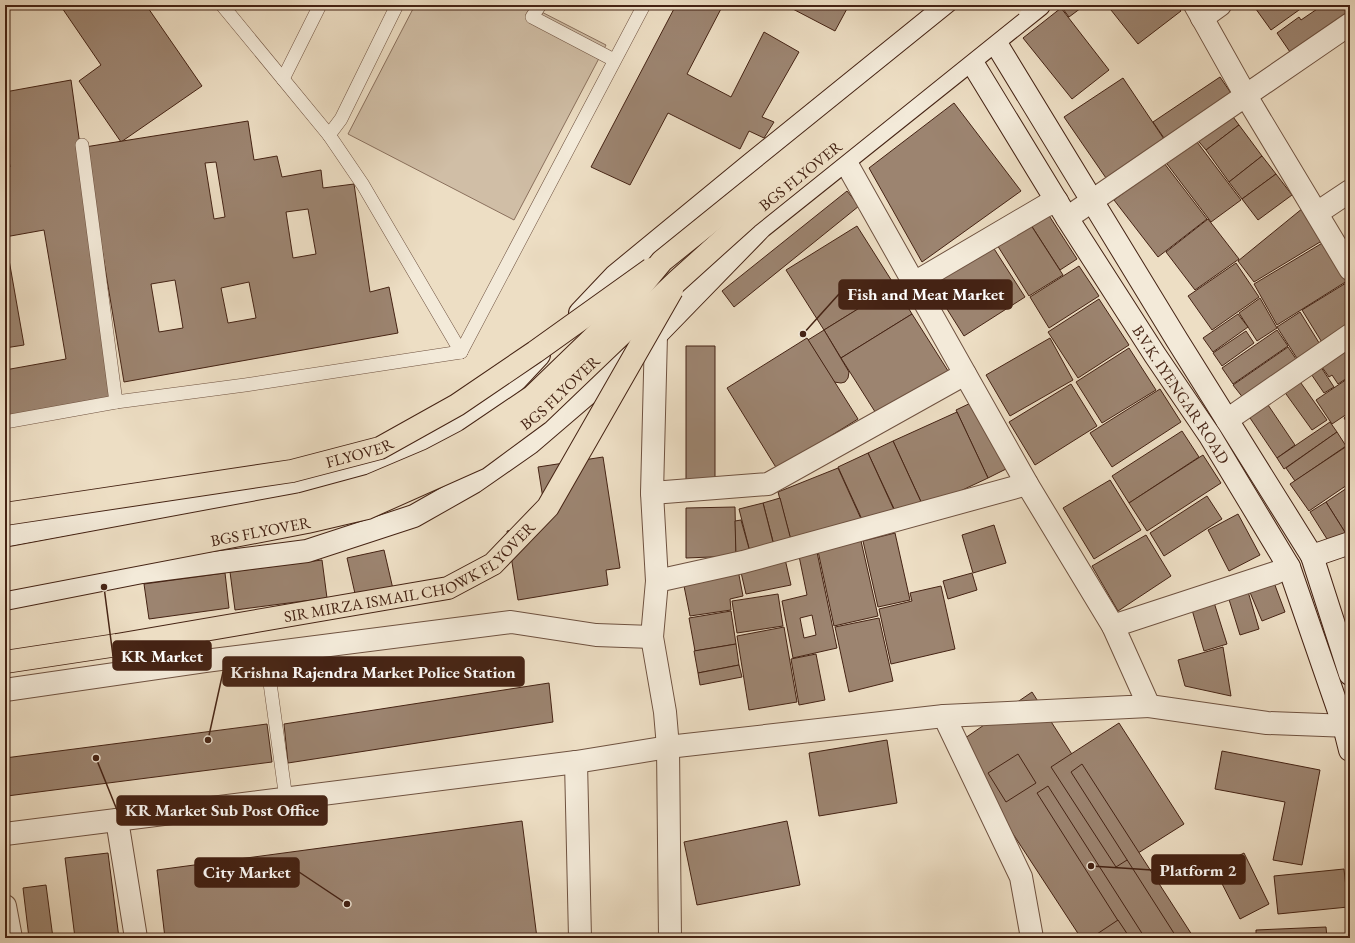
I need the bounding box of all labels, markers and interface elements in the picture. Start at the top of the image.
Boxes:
street label: BGS FLYOVER [754,135,847,215]
callout: Fish and Meat Market [839,280,1012,309]
text: Fish and Meat Market [848,283,1005,305]
street label: B.V.K. IYENGAR ROAD [1128,321,1235,468]
street label: BGS FLYOVER [516,350,604,434]
street label: FLYOVER [323,432,397,472]
street label: BGS FLYOVER [209,511,313,551]
street label: SIR MIRZA ISMAIL CHOWK FLYOVER [282,516,540,627]
callout: KR Market [113,641,211,670]
text: KR Market [121,645,204,667]
callout: Krishna Rajendra Market Police Station [223,657,524,686]
text: Krishna Rajendra Market Police Station [230,661,516,683]
callout: KR Market Sub Post Office [117,796,327,825]
text: KR Market Sub Post Office [125,799,319,821]
callout: Platform 2 [1152,855,1245,884]
callout: City Market [195,858,299,887]
text: Platform 2 [1159,859,1237,881]
text: City Market [203,861,292,883]

